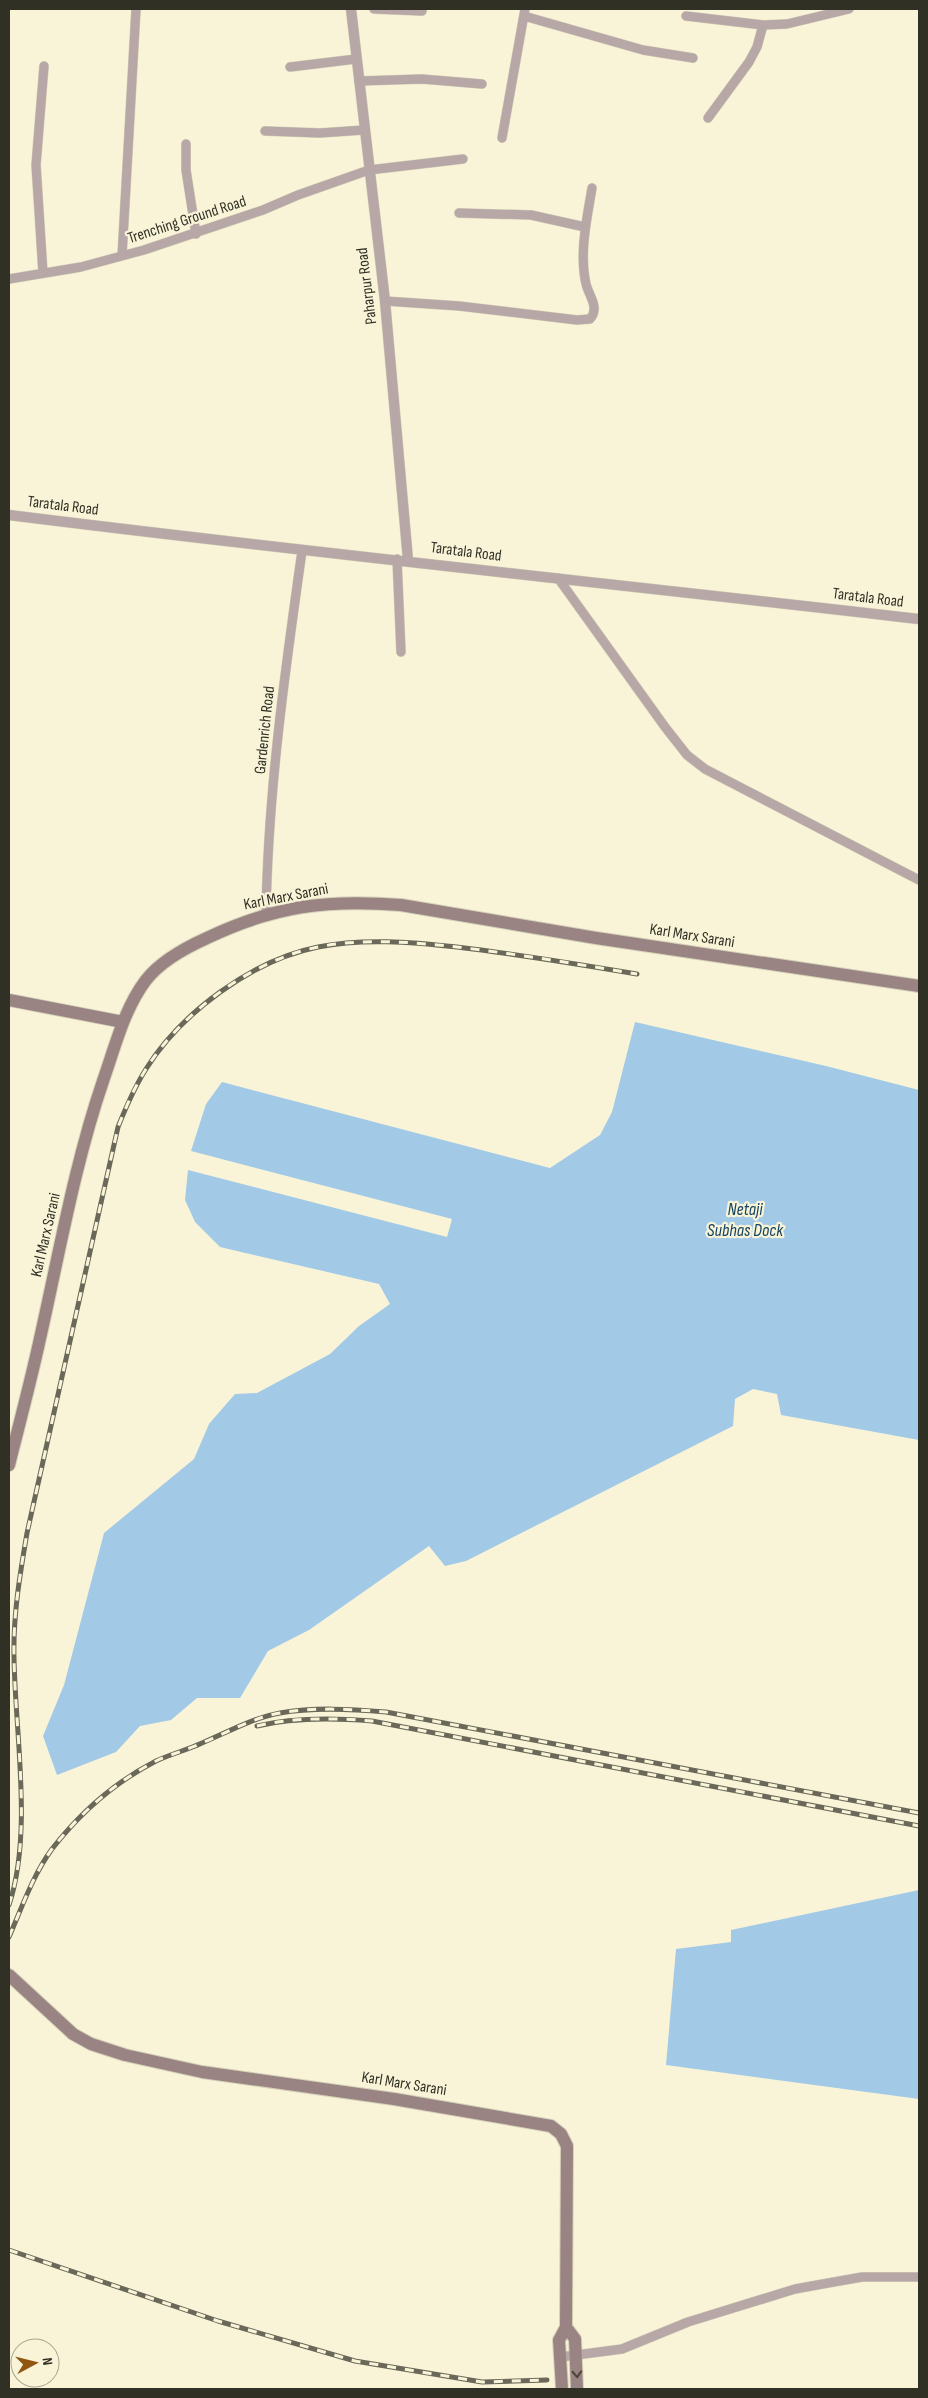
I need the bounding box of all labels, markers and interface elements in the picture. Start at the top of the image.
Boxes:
street label: Trenching Ground Road [125,192,249,248]
street label: Paharpur Road [353,246,381,326]
street label: Taratala Road [26,492,100,520]
street label: Taratala Road [429,538,503,566]
street label: Taratala Road [831,584,905,612]
street label: Gardenrich Road [251,685,279,775]
street label: Karl Marx Sarani [242,880,330,914]
street label: Karl Marx Sarani [648,920,736,952]
street label: Karl Marx Sarani [27,1191,65,1279]
water label: Netaji Subhas Dock [707,1199,784,1241]
street label: Karl Marx Sarani [360,2068,448,2100]
north arrow [10,2338,60,2388]
text: N [39,2357,56,2366]
one-way arrow [571,2371,582,2379]

